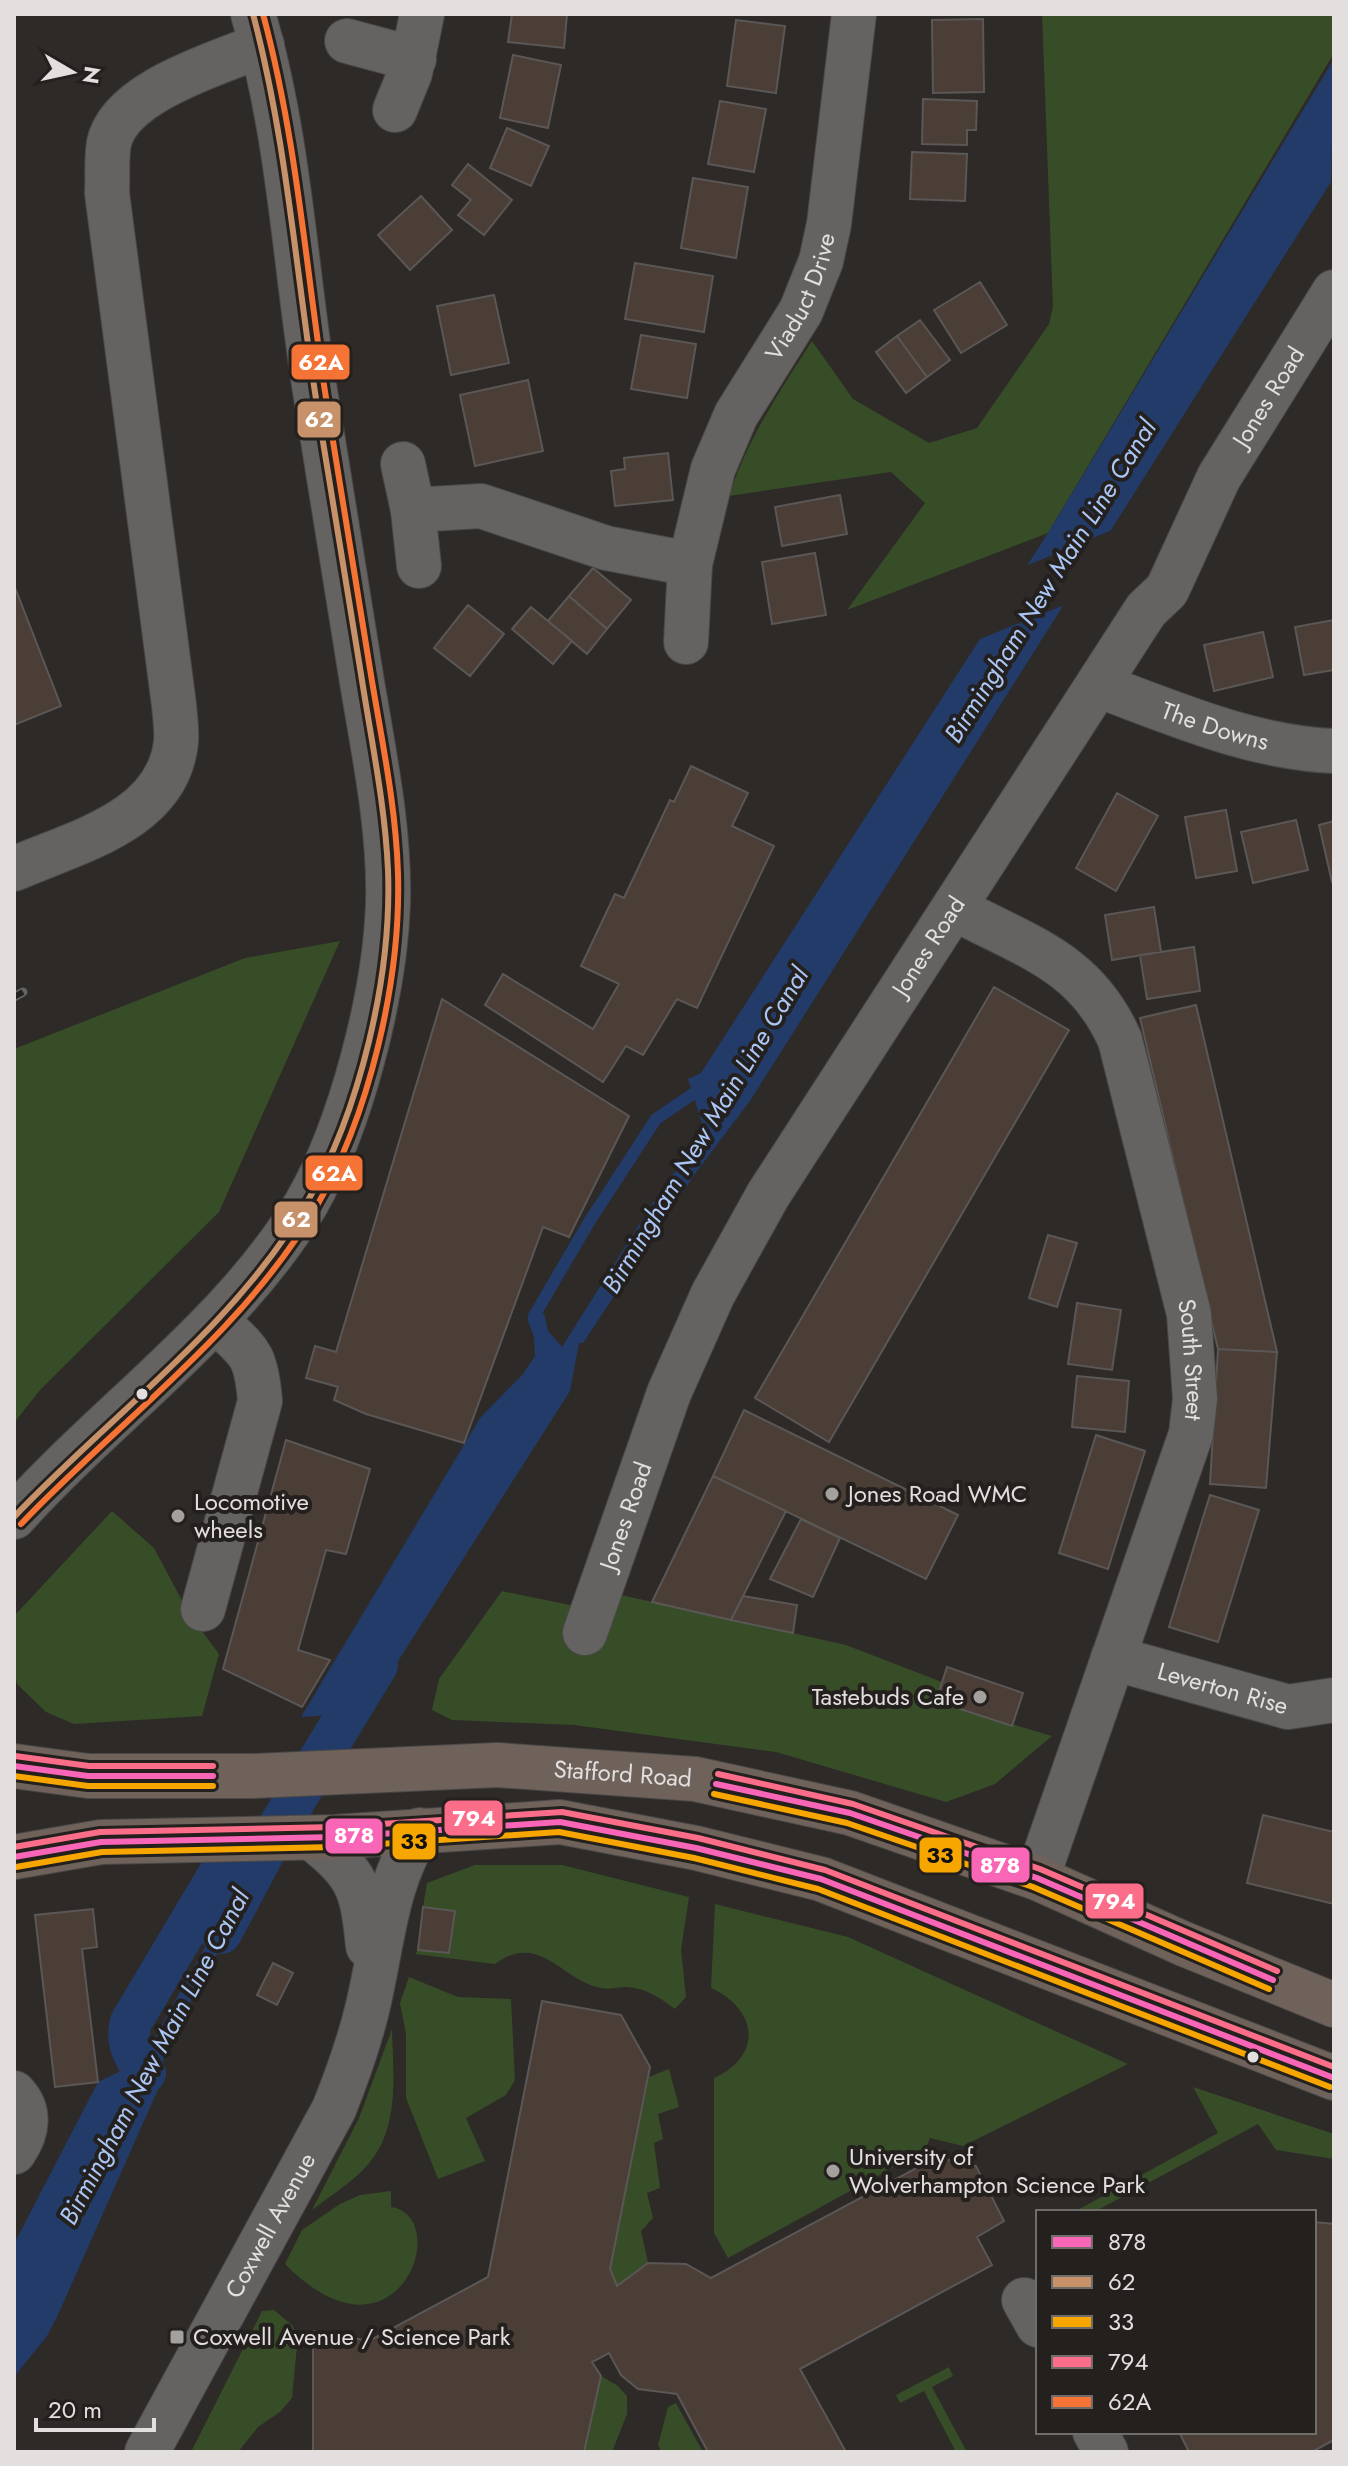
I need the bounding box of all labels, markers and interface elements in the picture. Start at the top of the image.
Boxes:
north arrow [32,32,112,112]
text: N [75,64,109,86]
street label: Viaduct Drive [756,230,844,367]
street label: Jones Road [1222,340,1313,456]
line badge: 62A [290,343,351,381]
text: 62A [298,346,344,378]
line badge: 62 [296,400,342,439]
text: 62 [304,403,334,435]
water label: Birmingham New Main Line Canal [935,411,1166,750]
street label: The Downs [1156,693,1272,759]
street label: Jones Road [881,889,974,1005]
water label: Birmingham New Main Line Canal [592,959,818,1300]
line badge: 62A [304,1154,364,1192]
text: 62A [311,1157,357,1189]
line badge: 62 [273,1200,319,1239]
text: 62 [281,1203,311,1235]
street label: South Street [1169,1295,1213,1423]
unlabelled marker [134,1386,150,1402]
street label: Jones Road [589,1457,661,1578]
place label: Jones Road WMC [845,1476,1027,1511]
place label: Locomotive wheels [194,1484,309,1547]
marker: Jones Road WMC [823,1485,841,1503]
marker: Locomotive wheels [169,1507,187,1525]
street label: Leverton Rise [1154,1653,1292,1723]
place label: Tastebuds Cafe [812,1679,964,1714]
marker: Tastebuds Cafe [971,1688,989,1706]
street label: Stafford Road [553,1751,693,1796]
line badge: 794 [443,1799,504,1837]
text: 794 [452,1802,496,1834]
line badge: 878 [324,1817,384,1855]
text: 878 [334,1819,374,1851]
line badge: 33 [391,1822,437,1861]
text: 33 [400,1825,428,1857]
line badge: 33 [918,1836,963,1874]
text: 33 [926,1839,954,1871]
line badge: 878 [970,1846,1031,1884]
text: 878 [980,1849,1020,1881]
water label: Birmingham New Main Line Canal [49,1882,259,2231]
line badge: 794 [1084,1882,1145,1920]
text: 794 [1092,1885,1136,1917]
unlabelled marker [1245,2049,1261,2065]
place label: University of Wolverhampton Science Park [849,2139,1146,2202]
street label: Coxwell Avenue [216,2146,324,2304]
marker: University of Wolverhampton Science Park [824,2162,842,2180]
legend [1036,2210,1316,2434]
text: 878 [1108,2224,1146,2259]
text: 62 [1108,2264,1135,2299]
text: 33 [1108,2304,1134,2339]
place label: Coxwell Avenue / Science Park [193,2319,511,2354]
marker: Coxwell Avenue / Science Park [168,2328,186,2346]
text: 794 [1108,2344,1148,2379]
scale bar [36,2382,154,2432]
text: 62A [1108,2384,1151,2419]
text: 20 m [48,2392,102,2427]

